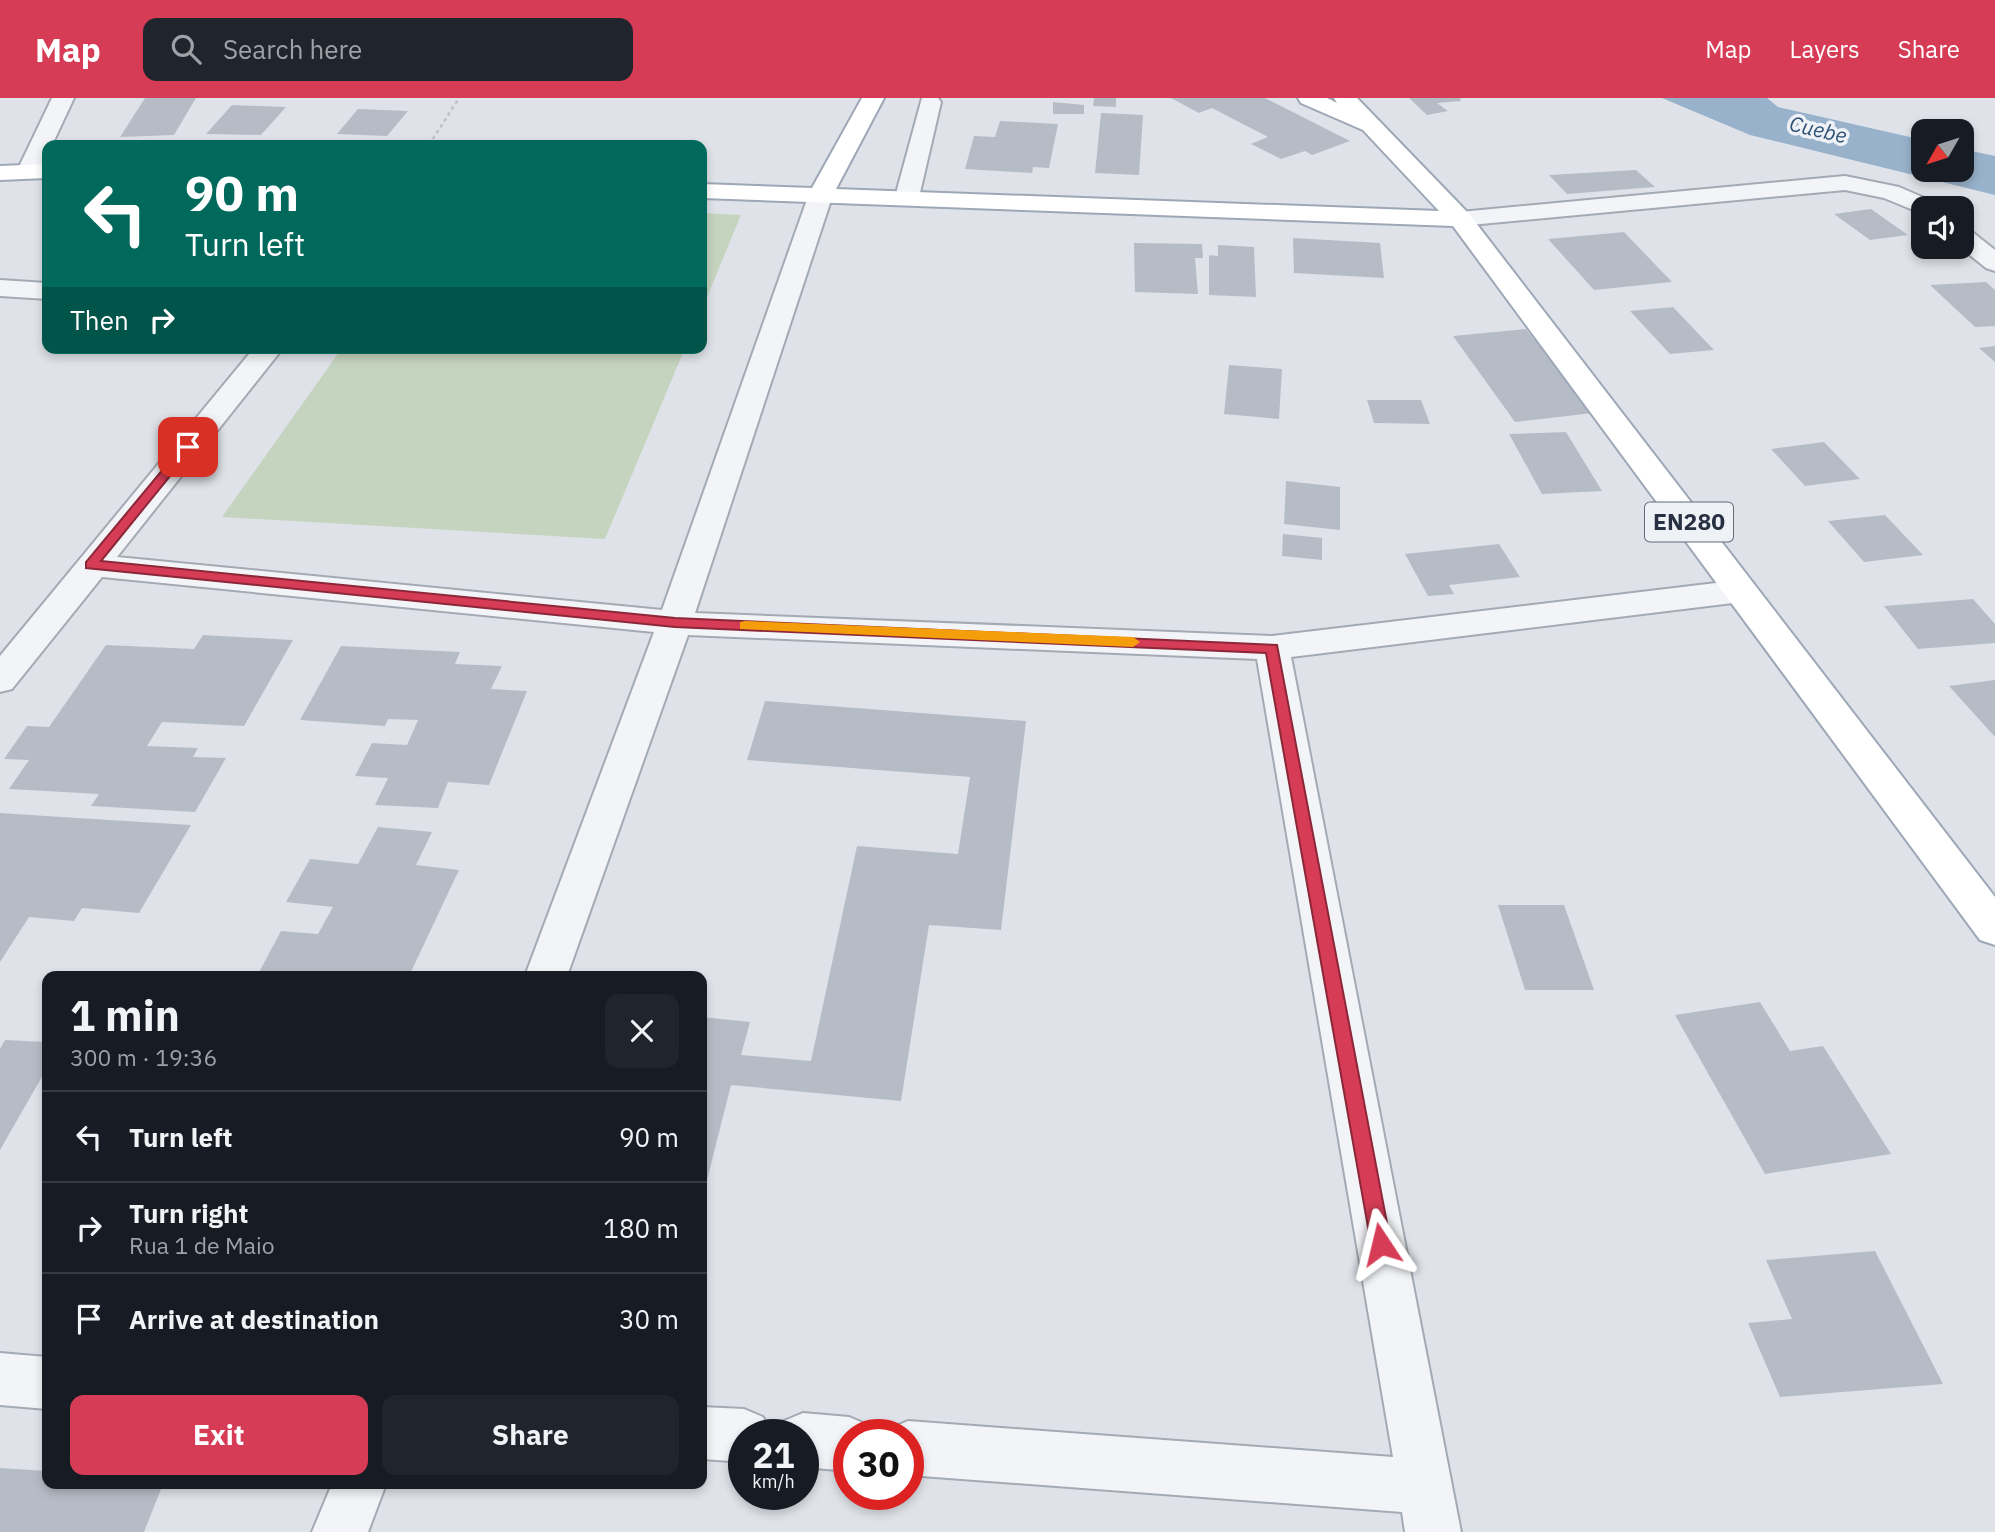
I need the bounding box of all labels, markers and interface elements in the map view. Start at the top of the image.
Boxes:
search box [143,18,633,81]
text: Map [35,28,101,71]
icon: search [167,30,205,68]
text: Search here [223,32,362,66]
text: Map [1705,33,1752,65]
text: Layers [1790,33,1860,65]
text: Share [1898,33,1960,65]
water label: Cuebe [1787,109,1850,149]
north arrow [1911,119,1974,182]
map controls [1911,119,1974,259]
text: 90 m [185,161,299,224]
icon: left [70,168,161,259]
button: sound [1911,196,1974,259]
text: Turn left [185,223,305,265]
icon: right [143,301,181,339]
text: Then [70,303,129,337]
pin [158,417,218,477]
icon: arrive [169,428,207,466]
road number: EN280 [1645,502,1733,542]
text: 1 min [70,988,180,1043]
button: close [605,994,679,1068]
text: 300 m · 19:36 [70,1042,217,1072]
icon: left [70,1118,108,1156]
text: Turn left [129,1120,232,1154]
text: 90 m [619,1120,679,1154]
text: Turn right [129,1196,248,1230]
position arrow [1344,1207,1418,1281]
icon: right [70,1209,108,1247]
text: 180 m [603,1211,679,1245]
text: Rua 1 de Maio [129,1230,275,1260]
icon: arrive [70,1300,108,1338]
text: Arrive at destination [129,1302,379,1336]
text: 30 m [619,1302,679,1336]
button: Exit [70,1395,368,1475]
button: Share [382,1395,679,1475]
speed limit sign: 30 [833,1419,924,1510]
text: 21 [752,1432,795,1478]
text: km/h [752,1470,795,1493]

